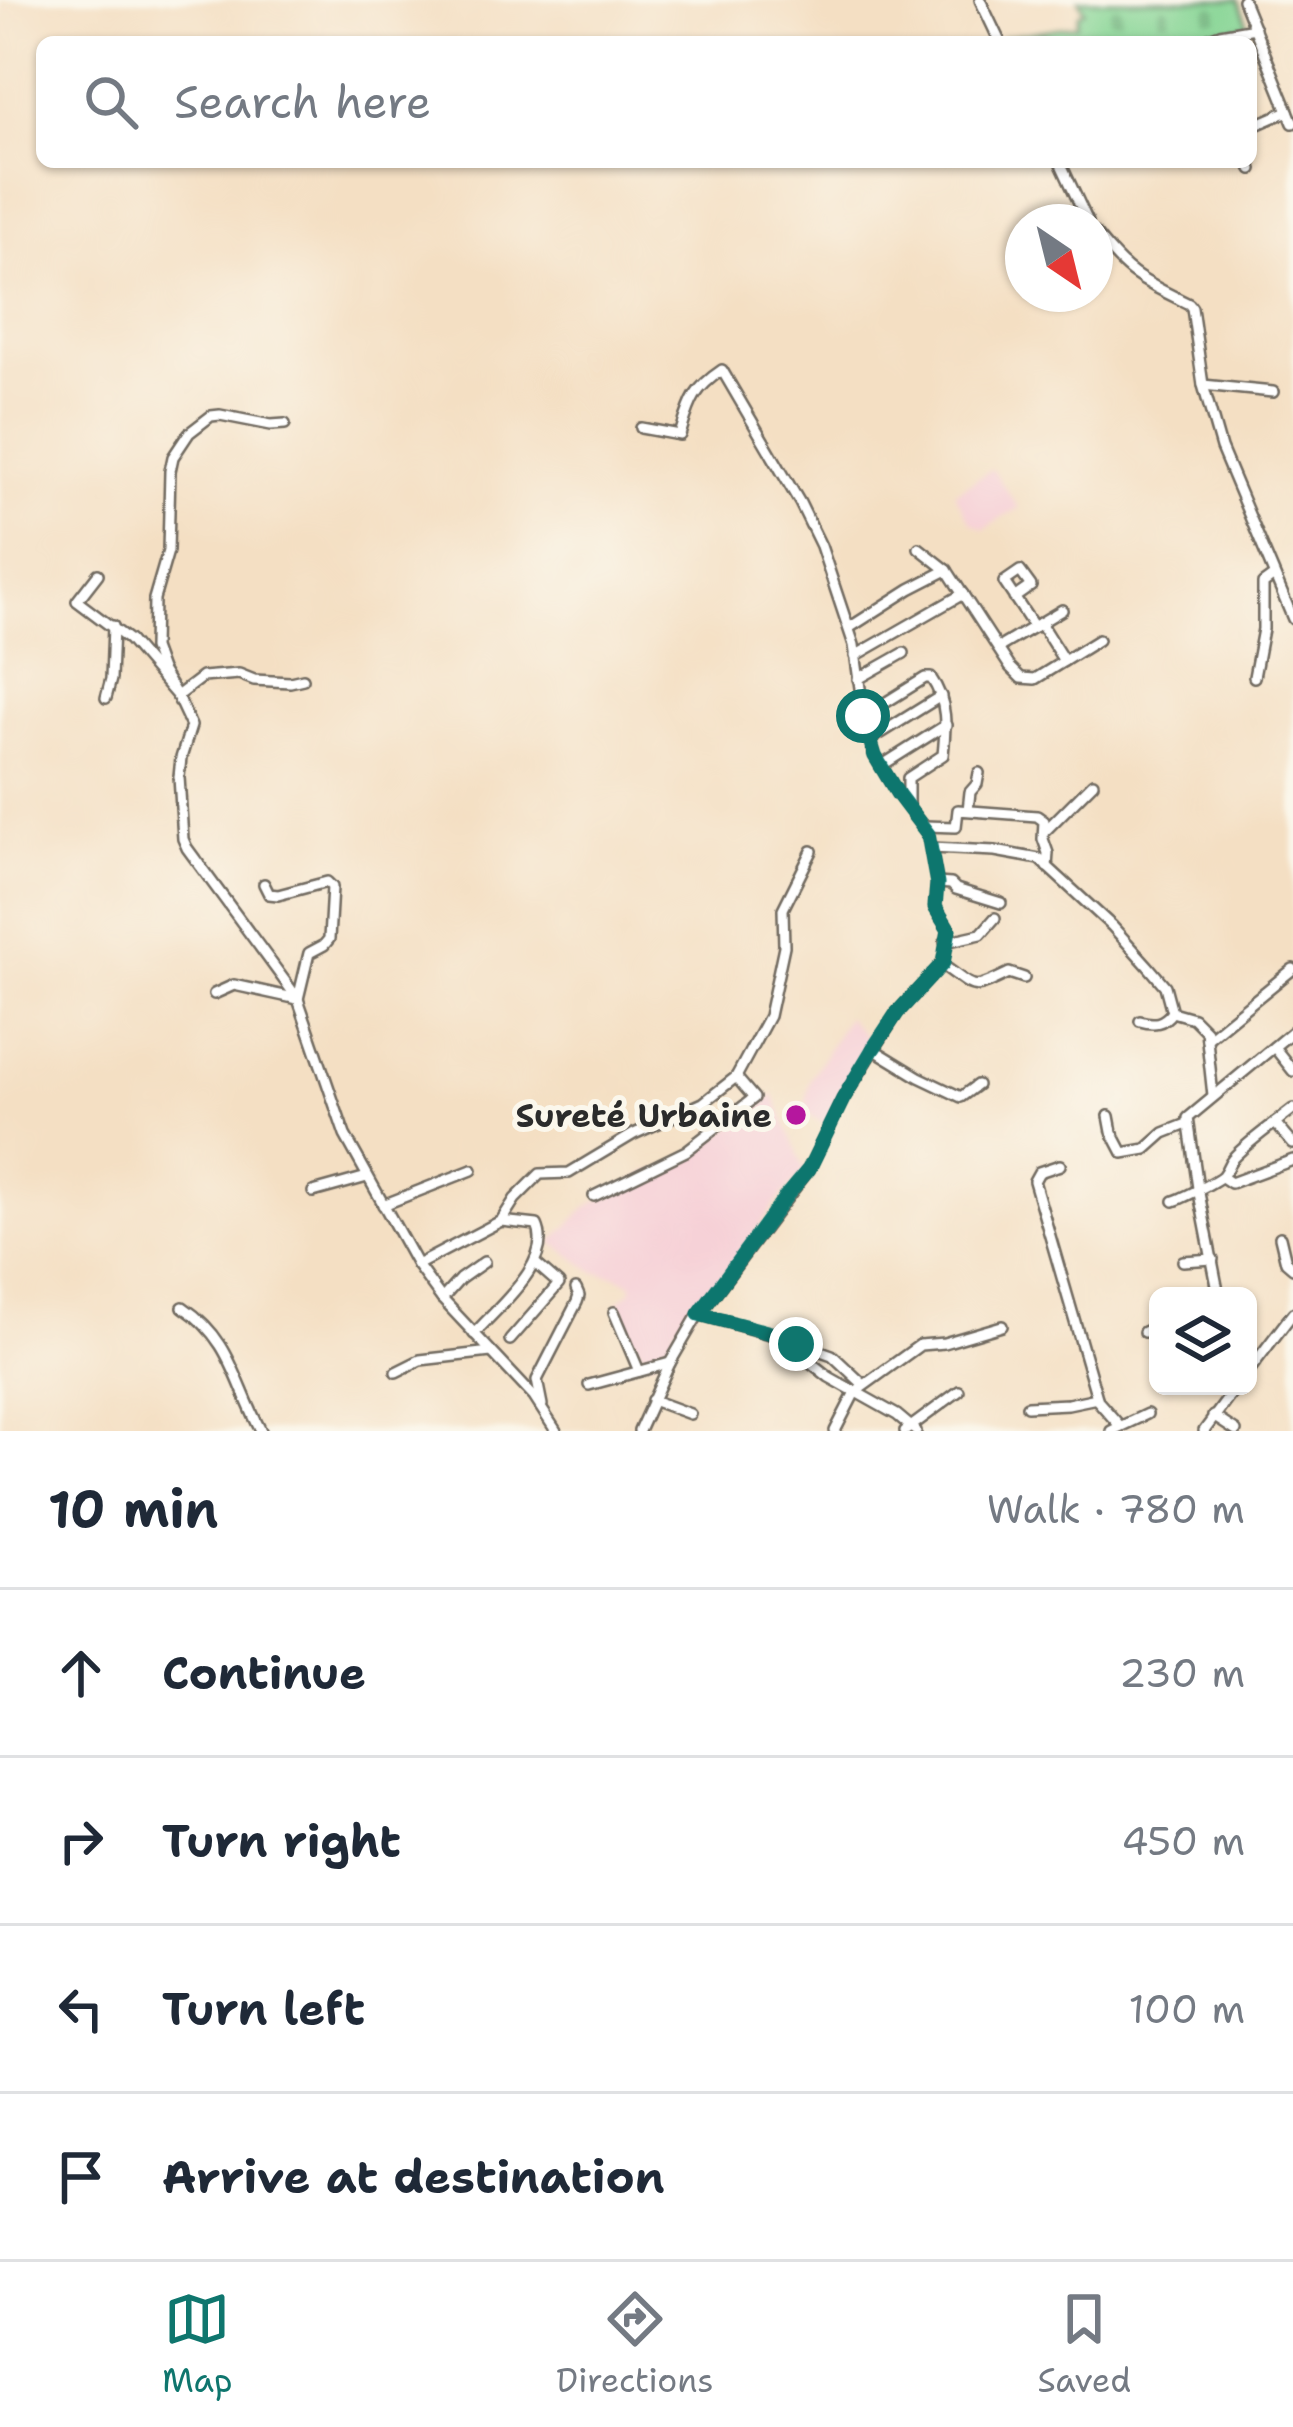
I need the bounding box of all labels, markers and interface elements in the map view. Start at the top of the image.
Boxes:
search box [36,36,1257,168]
icon: search [78,69,144,135]
text: Search here [174,72,431,132]
north arrow [1005,204,1113,312]
route start [836,689,890,743]
place label: Sureté Urbaine [515,1093,772,1138]
marker: Sureté Urbaine [783,1102,809,1128]
map controls [1149,1287,1257,1395]
button: layers [1149,1287,1257,1395]
route end [769,1317,823,1371]
text: 10 min [48,1475,218,1543]
text: Walk · 780 m [987,1483,1245,1535]
icon: ahead [48,1640,114,1706]
text: Continue [162,1643,366,1703]
text: 230 m [1119,1647,1245,1699]
icon: right [48,1808,114,1874]
text: Turn right [162,1811,401,1871]
text: 450 m [1121,1815,1245,1867]
icon: left [48,1976,114,2042]
text: Turn left [162,1979,365,2039]
text: 100 m [1129,1983,1245,2035]
icon: arrive [48,2144,114,2210]
text: Arrive at destination [162,2147,665,2207]
tab: Map [162,2286,233,2403]
tab: Directions [556,2286,714,2403]
tab: Saved [1037,2286,1131,2403]

